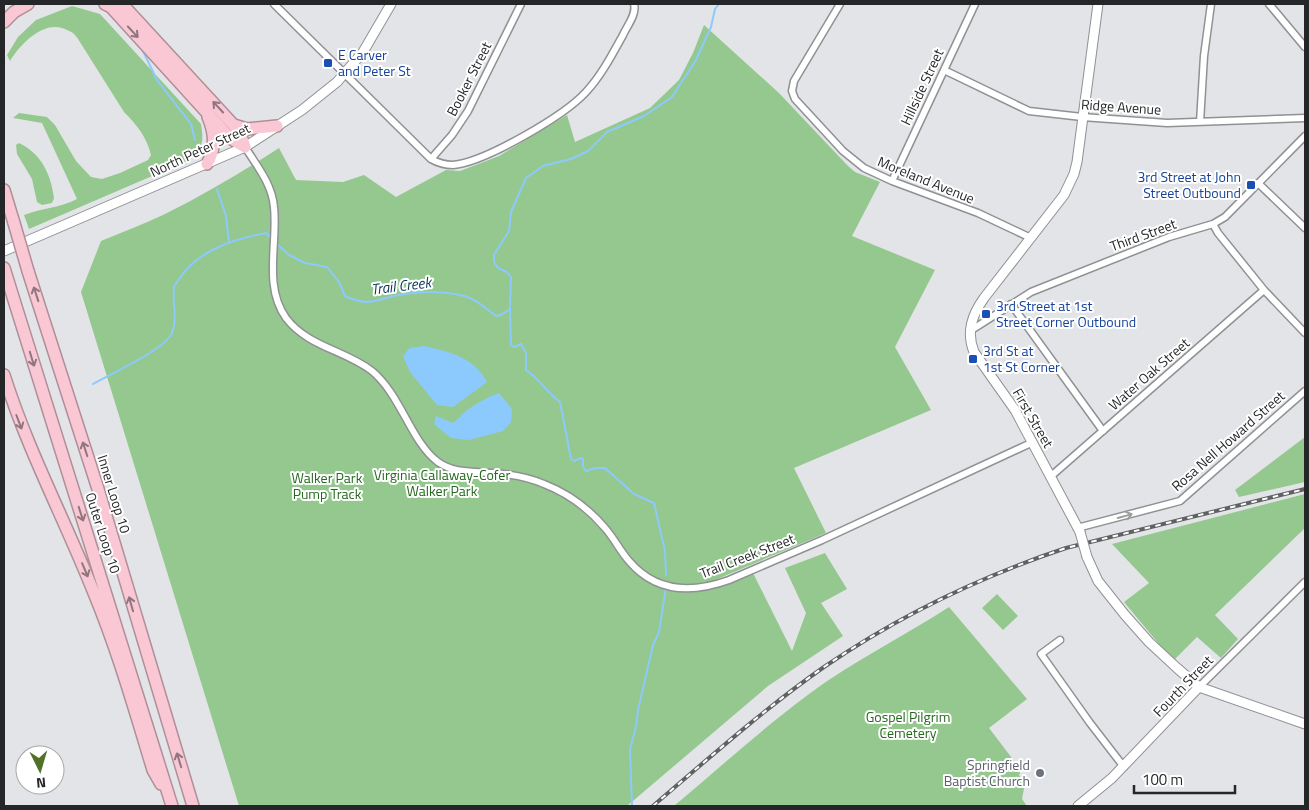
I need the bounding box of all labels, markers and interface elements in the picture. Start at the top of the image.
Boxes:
one-way arrow [127,25,139,38]
street label: Booker Street [441,38,496,120]
place label: E Carver and Peter St [338,44,411,81]
street label: Hillside Street [895,45,948,128]
marker: E Carver and Peter St [322,57,334,69]
street label: Ridge Avenue [1080,93,1162,120]
one-way arrow [212,101,224,114]
street label: North Peter Street [146,117,253,182]
street label: Moreland Avenue [875,151,978,209]
place label: 3rd Street at John Street Outbound [1137,166,1241,203]
marker: 3rd Street at John Street Outbound [1245,179,1257,191]
street label: Third Street [1107,213,1179,256]
water label: Trail Creek [370,270,435,301]
one-way arrow [30,286,40,302]
place label: 3rd Street at 1st Street Corner Outbound [996,295,1136,332]
marker: 3rd Street at 1st Street Corner Outbound [980,308,992,320]
street label: Water Oak Street [1104,332,1194,415]
place label: 3rd St at 1st St Corner [983,340,1060,377]
one-way arrow [28,350,38,366]
marker: 3rd St at 1st St Corner [967,353,979,365]
street label: First Street [1008,384,1059,452]
street label: Rosa Nell Howard Street [1166,385,1289,496]
one-way arrow [16,414,25,429]
one-way arrow [80,441,89,457]
street label: Inner Loop 10 [93,452,136,536]
park label: Virginia Callaway-Cofer Walker Park [374,464,510,501]
park label: Walker Park Pump Track [292,467,363,504]
street label: Outer Loop 10 [80,490,127,576]
one-way arrow [77,505,87,521]
one-way arrow [1116,511,1132,520]
street label: Trail Creek Street [697,528,797,583]
one-way arrow [81,563,90,578]
one-way arrow [126,597,136,613]
street label: Fourth Street [1148,650,1217,721]
park label: Gospel Pilgrim Cemetery [866,706,950,743]
north arrow [15,745,65,795]
one-way arrow [173,752,183,768]
place label: Springfield Baptist Church [944,754,1030,791]
scale bar [1134,762,1235,794]
marker: Springfield Baptist Church [1034,767,1046,779]
text: 100 m [1142,768,1183,791]
text: N [35,773,47,794]

